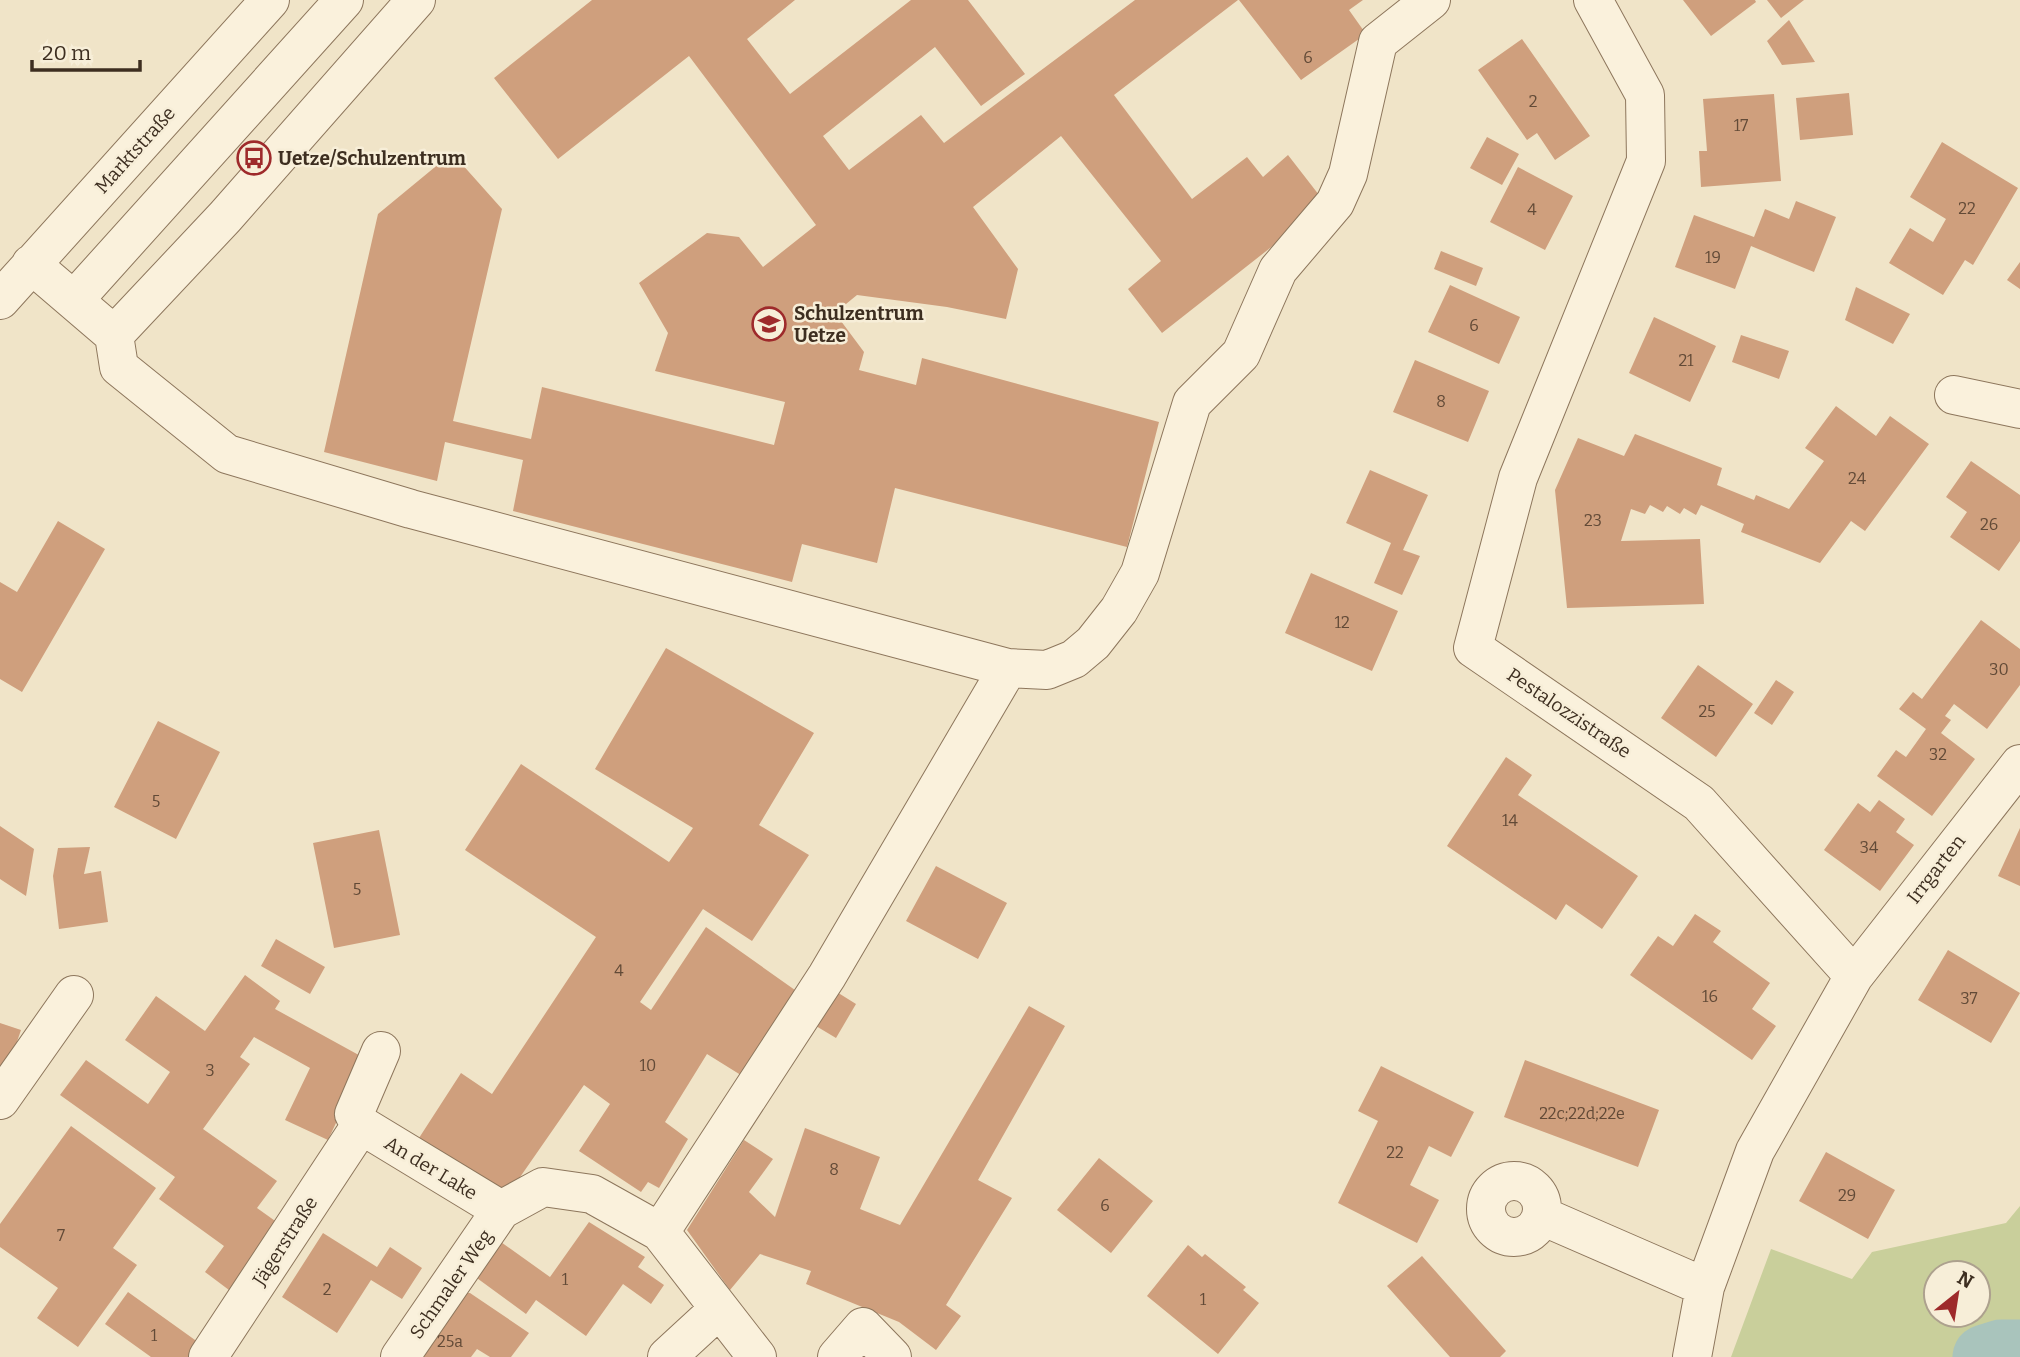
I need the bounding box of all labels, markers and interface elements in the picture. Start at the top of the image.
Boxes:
scale bar [32,28,140,72]
text: 20 m [42,40,91,66]
house number: 6 [1303,48,1313,67]
house number: 2 [1529,92,1537,111]
street label: Marktstraße [90,102,180,198]
house number: 17 [1734,116,1748,135]
bus stop icon: Uetze/Schulzentrum [235,139,273,177]
place label: Uetze/Schulzentrum [278,147,466,170]
house number: 22 [1958,199,1976,218]
house number: 4 [1527,200,1537,219]
house number: 19 [1705,248,1721,267]
place label: Schulzentrum Uetze [794,302,924,347]
school or university icon: Schulzentrum Uetze [750,305,788,343]
house number: 6 [1469,316,1479,335]
house number: 21 [1678,351,1694,370]
house number: 8 [1436,392,1446,411]
house number: 24 [1848,469,1867,488]
house number: 23 [1584,511,1602,530]
house number: 26 [1980,515,1998,534]
house number: 12 [1334,613,1350,632]
house number: 30 [1989,660,2009,679]
street label: Pestalozzistraße [1503,663,1635,763]
house number: 25 [1698,702,1716,721]
house number: 32 [1929,745,1947,764]
house number: 5 [152,792,160,811]
house number: 14 [1502,811,1519,830]
street label: Irrgarten [1902,830,1970,908]
house number: 34 [1860,838,1879,857]
house number: 5 [353,880,361,899]
house number: 4 [614,961,624,980]
house number: 16 [1702,987,1718,1006]
house number: 37 [1960,989,1978,1008]
house number: 10 [640,1056,656,1075]
house number: 3 [205,1061,215,1080]
house number: 22c;22d;22e [1539,1104,1625,1123]
street label: An der Lake [381,1131,481,1205]
house number: 22 [1386,1143,1404,1162]
house number: 8 [829,1160,839,1179]
house number: 29 [1838,1186,1856,1205]
street label: Jägerstraße [247,1192,322,1291]
house number: 6 [1100,1196,1110,1215]
street label: Schmaler Weg [405,1225,497,1343]
house number: 7 [57,1226,65,1245]
north arrow [1922,1259,1992,1329]
text: N [1953,1266,1978,1294]
house number: 1 [562,1270,569,1289]
house number: 2 [323,1280,331,1299]
house number: 1 [1200,1290,1207,1309]
house number: 1 [151,1326,158,1345]
house number: 25a [437,1332,463,1351]

